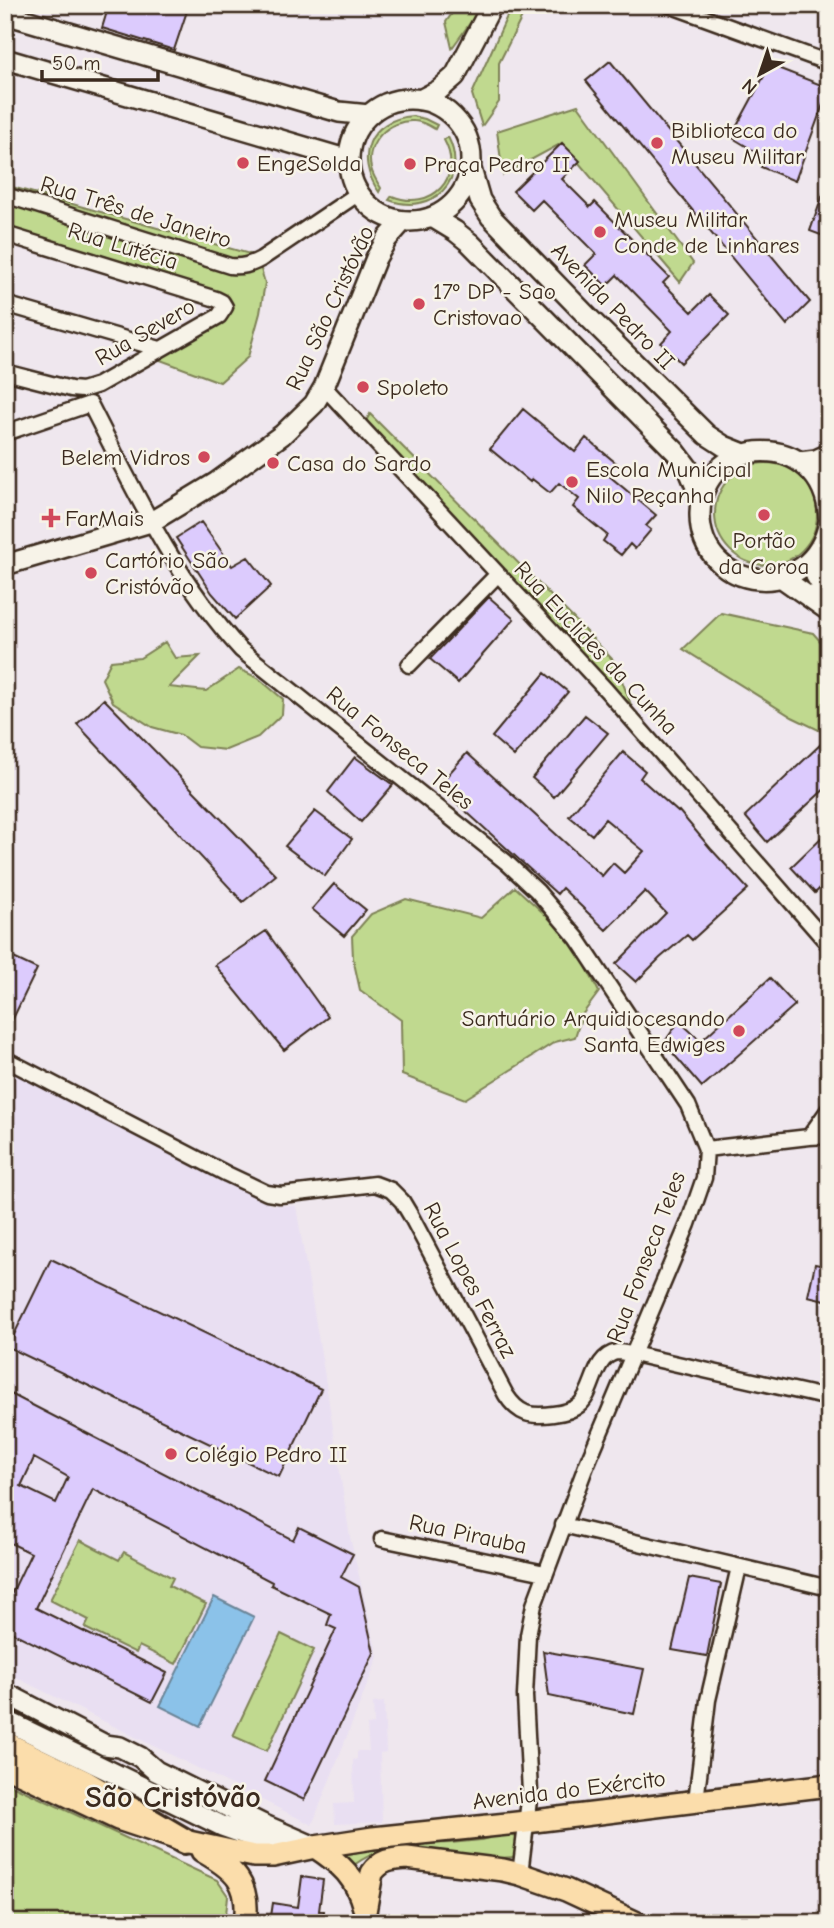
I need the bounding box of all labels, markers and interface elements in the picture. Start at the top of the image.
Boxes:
scale bar [42,38,158,82]
north arrow [726,38,796,108]
text: 50 m [52,51,101,75]
text: N [738,74,762,99]
place label: Biblioteca do Museu Militar [671,117,805,170]
marker: Biblioteca do Museu Militar [649,135,665,151]
place label: EngeSolda [257,150,361,177]
place label: Praça Pedro II [424,151,570,178]
marker: EngeSolda [235,155,251,171]
marker: Praça Pedro II [402,156,418,172]
street label: Rua Três de Janeiro [37,170,235,254]
place label: Museu Militar Conde de Linhares [614,206,799,259]
street label: Rua Lutécia [65,216,181,276]
street label: Rua São Cristóvão [280,221,380,395]
marker: Museu Militar Conde de Linhares [592,224,608,240]
street label: Avenida Pedro II [546,237,680,375]
place label: 17º DP - Sao Cristovao [433,278,556,331]
street label: Rua Severo [90,293,200,371]
marker: 17º DP - Sao Cristovao [411,296,427,312]
place label: Spoleto [377,374,449,401]
marker: Spoleto [355,379,371,395]
place label: Belem Vidros [61,444,190,471]
marker: Belem Vidros [196,449,212,465]
place label: Casa do Sardo [287,450,431,477]
marker: Casa do Sardo [265,455,281,471]
place label: Escola Municipal Nilo Peçanha [586,456,752,509]
marker: Escola Municipal Nilo Peçanha [564,474,580,490]
place label: FarMais [65,505,144,532]
marker: Portão da Coroa [756,507,772,523]
marker: FarMais [43,510,59,526]
place label: Portão da Coroa [719,527,809,580]
place label: Cartório São Cristóvão [105,547,229,600]
street label: Rua Euclides da Cunha [509,556,683,740]
marker: Cartório São Cristóvão [83,565,99,581]
street label: Rua Fonseca Teles [321,680,479,816]
place label: Santuário Arquidiocesando Santa Edwiges [462,1005,725,1058]
marker: Santuário Arquidiocesando Santa Edwiges [731,1023,747,1039]
street label: Rua Fonseca Teles [601,1168,691,1346]
street label: Rua Lopes Ferraz [418,1198,522,1362]
place label: Colégio Pedro II [185,1441,347,1468]
marker: Colégio Pedro II [163,1446,179,1462]
street label: Rua Pirauba [407,1508,529,1560]
street label: Avenida do Exército [471,1765,667,1815]
district label: São Cristóvão [85,1780,261,1815]

